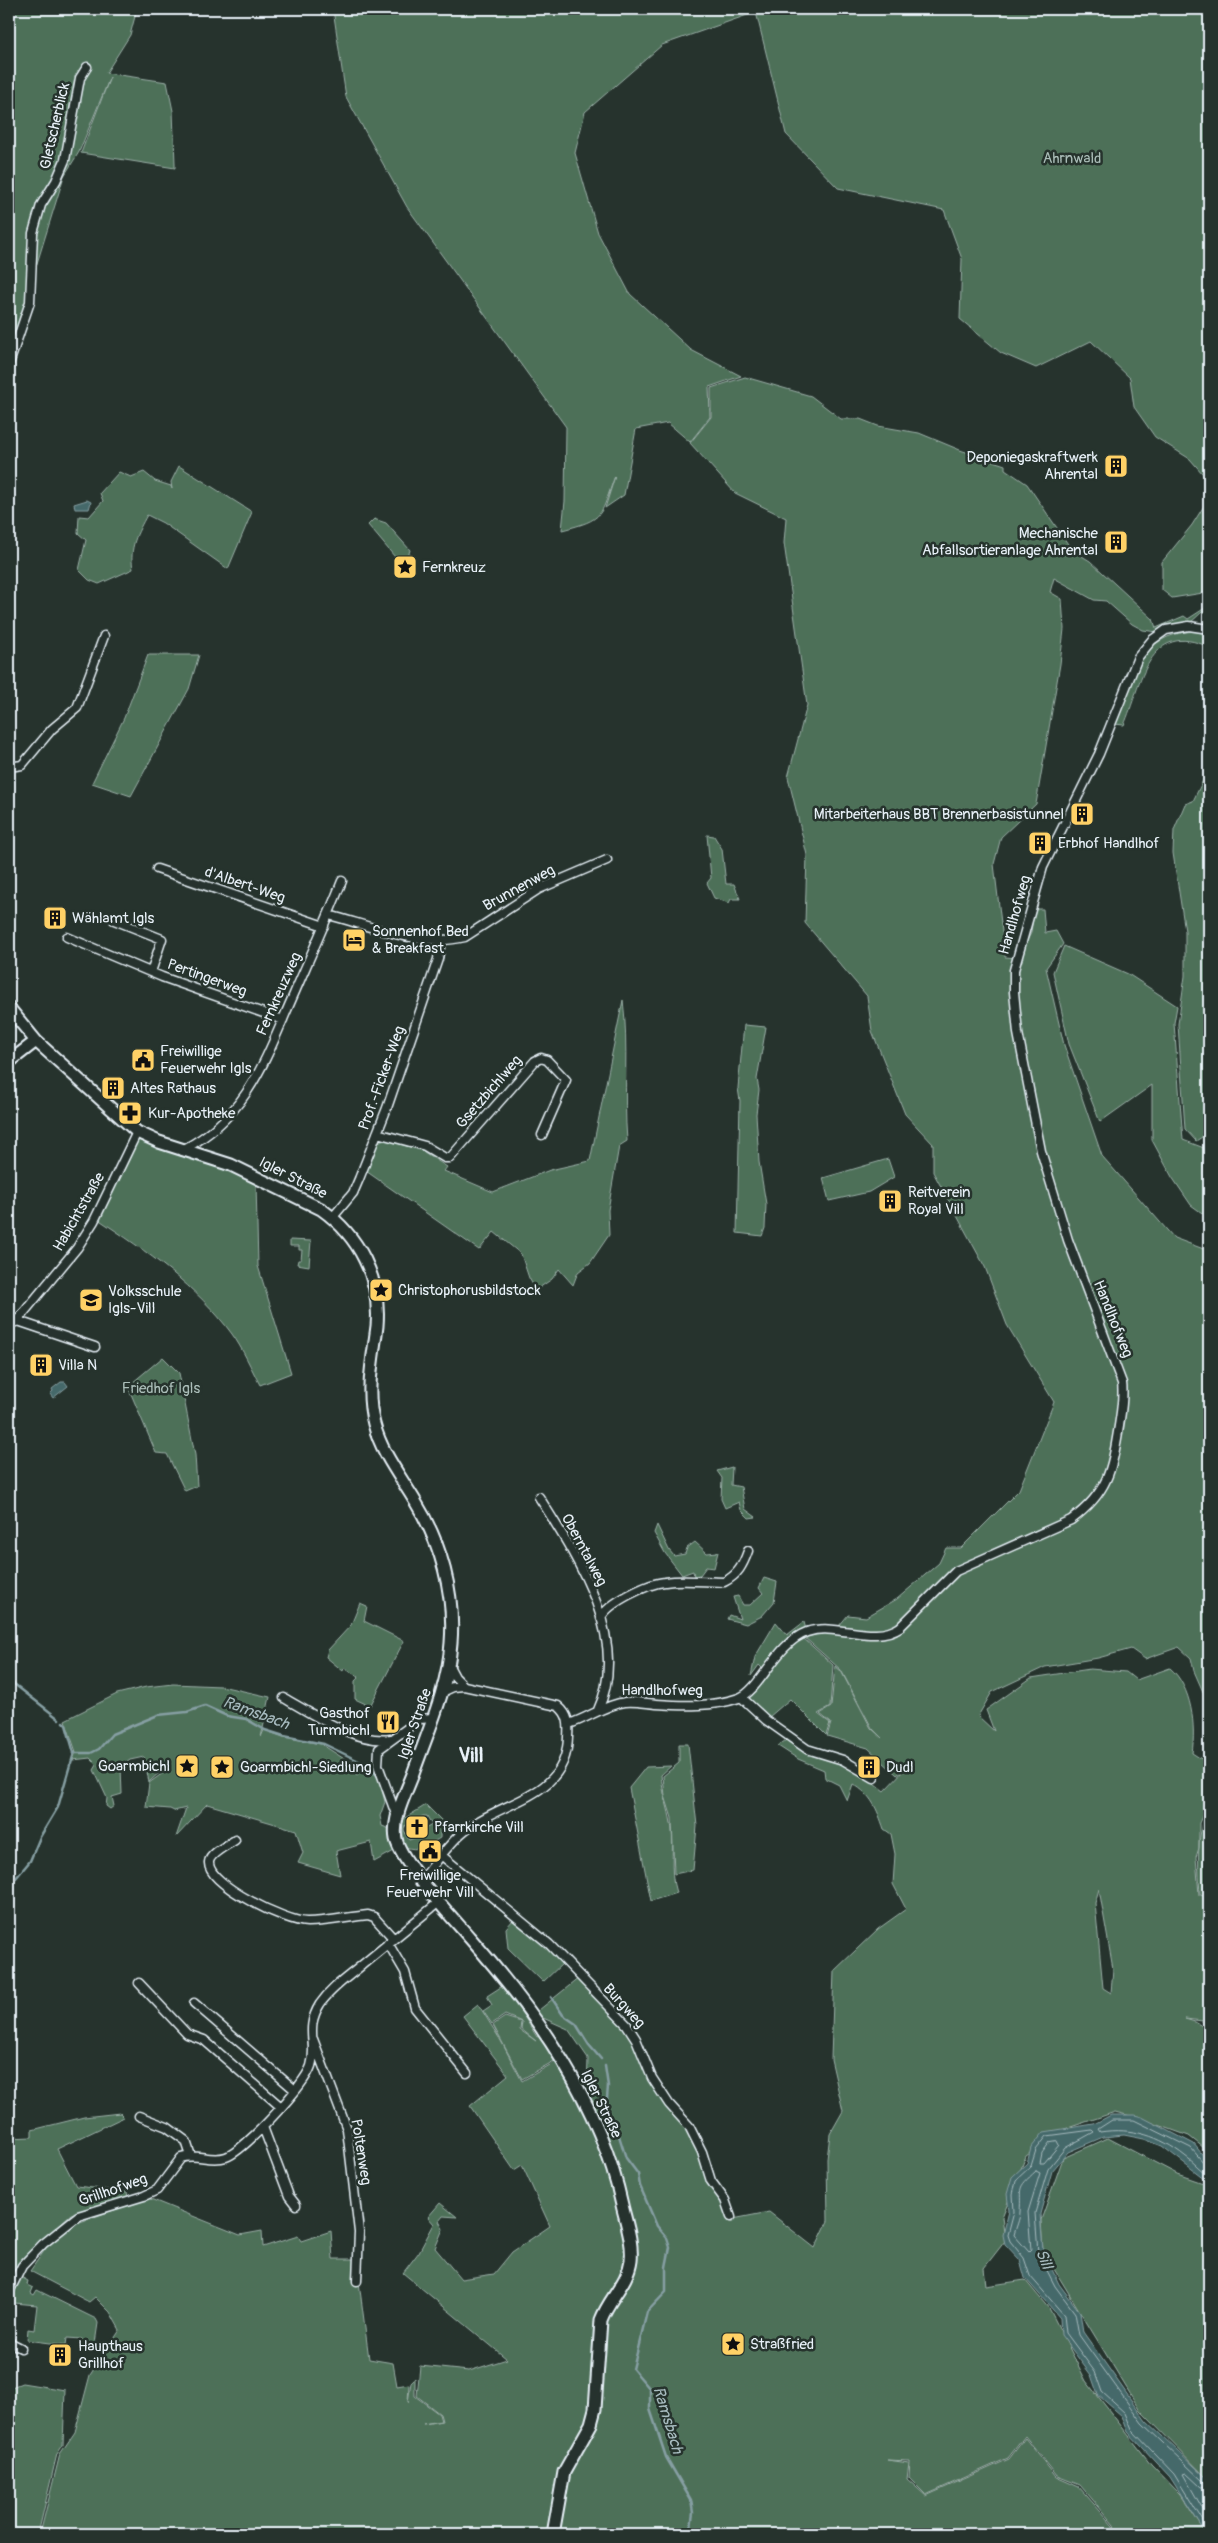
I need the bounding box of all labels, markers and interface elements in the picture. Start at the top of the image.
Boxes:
street label: Gletscherblick [36,80,74,171]
park label: Ahrnwald [1043,149,1101,168]
place label: Deponiegaskraftwerk Ahrental [967,448,1099,484]
building icon: Deponiegaskraftwerk Ahrental [1103,453,1129,479]
place label: Mechanische Abfallsortieranlage Ahrental [922,524,1099,560]
building icon: Mechanische Abfallsortieranlage Ahrental [1103,529,1129,555]
place icon: Fernkreuz [392,554,418,580]
place label: Fernkreuz [422,558,486,577]
building icon: Mitarbeiterhaus BBT Brennerbasistunnel [1069,801,1095,827]
place label: Mitarbeiterhaus BBT Brennerbasistunnel [814,805,1064,824]
building icon: Erbhof Handlhof [1027,830,1053,856]
place label: Erbhof Handlhof [1058,834,1160,853]
street label: Brunnenweg [480,861,558,915]
street label: d'Albert-Weg [202,862,288,908]
street label: Handlhofweg [995,873,1035,957]
building icon: Wählamt Igls [42,905,68,931]
place label: Wählamt Igls [72,909,154,928]
place label: Sonnenhof Bed & Breakfast [372,922,469,958]
hotel icon: Sonnenhof Bed & Breakfast [341,927,367,953]
street label: Fernkreuzweg [252,950,306,1038]
street label: Pertingerweg [165,955,249,1001]
street label: Prof.-Ficker-Weg [354,1023,410,1133]
place label: Freiwillige Feuerwehr Igls [160,1042,252,1078]
public building icon: Freiwillige Feuerwehr Igls [130,1047,156,1073]
street label: Gsetzbichlweg [452,1051,526,1133]
building icon: Altes Rathaus [100,1075,126,1101]
place label: Altes Rathaus [130,1079,216,1098]
pharmacy icon: Kur-Apotheke [117,1100,143,1126]
place label: Kur-Apotheke [148,1104,236,1123]
street label: Igler Straße [256,1153,331,1204]
street label: Habichtstraße [49,1169,109,1255]
place label: Reitverein Royal Vill [908,1183,970,1219]
building icon: Reitverein Royal Vill [877,1188,903,1214]
place icon: Christophorusbildstock [368,1277,394,1303]
street label: Handlhofweg [1089,1278,1137,1360]
place label: Christophorusbildstock [398,1281,541,1300]
place label: Volksschule Igls-Vill [108,1282,182,1318]
school or university icon: Volksschule Igls-Vill [78,1287,104,1313]
building icon: Villa N [28,1352,54,1378]
place label: Villa N [58,1356,97,1375]
park label: Friedhof Igls [122,1379,200,1398]
street label: Oberntalweg [557,1510,611,1590]
street label: Handlhofweg [621,1681,703,1700]
street label: Igler Straße [394,1685,436,1762]
water label: Ramsbach [220,1692,293,1735]
place label: Gasthof Turmbichl [308,1704,370,1740]
restaurant icon: Gasthof Turmbichl [375,1709,401,1735]
district label: Vill [458,1743,484,1768]
place icon: Goarmbichl [174,1753,200,1779]
place icon: Goarmbichl-Siedlung [209,1754,235,1780]
building icon: Dudl [856,1754,882,1780]
place label: Goarmbichl [98,1757,170,1776]
place label: Goarmbichl-Siedlung [240,1758,372,1777]
place label: Dudl [886,1758,914,1777]
church icon: Pfarrkirche Vill [404,1814,430,1840]
place label: Pfarrkirche Vill [434,1818,524,1837]
public building icon: Freiwillige Feuerwehr Vill [417,1838,443,1864]
place label: Freiwillige Feuerwehr Vill [386,1866,474,1902]
street label: Burgweg [599,1980,649,2032]
street label: Igler Straße [576,2067,626,2142]
street label: Poltenweg [346,2118,376,2186]
street label: Grillhofweg [76,2169,150,2211]
water label: Sill [1031,2246,1058,2274]
place icon: Straßfried [720,2331,746,2357]
place label: Straßfried [750,2335,814,2354]
place label: Haupthaus Grillhof [78,2337,143,2373]
building icon: Haupthaus Grillhof [47,2342,73,2368]
water label: Ramsbach [648,2384,688,2457]

